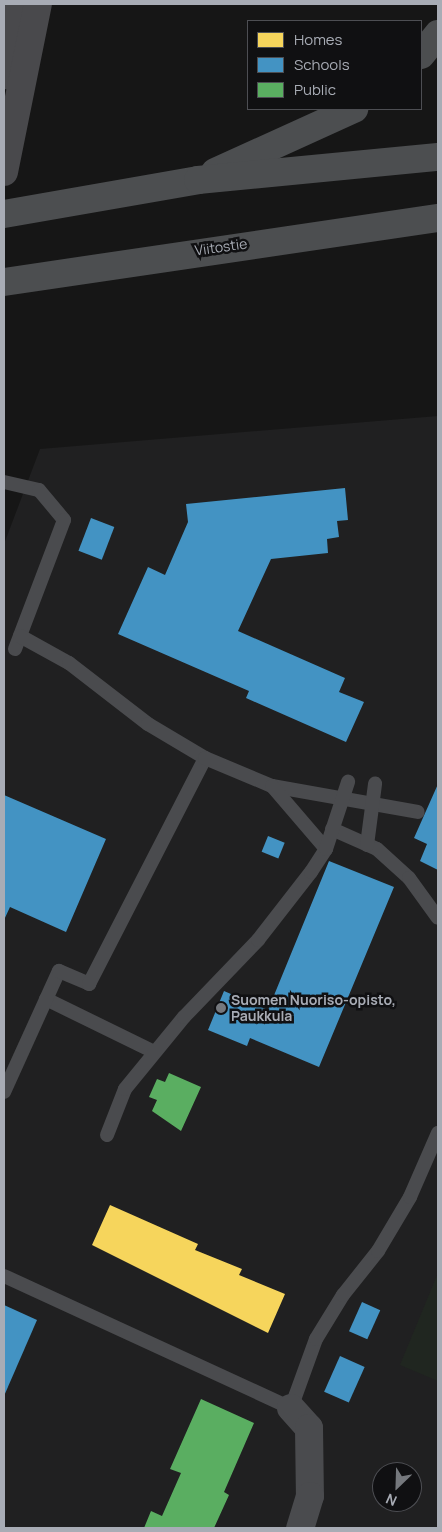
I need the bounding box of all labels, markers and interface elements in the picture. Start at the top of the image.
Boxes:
legend [247,20,422,110]
text: Homes [294,29,342,50]
text: Schools [294,54,350,75]
text: Public [294,79,336,100]
street label: Viitostie [194,235,248,259]
place label: Suomen Nuoriso-opisto, Paukkula [231,992,396,1024]
marker: Suomen Nuoriso-opisto, Paukkula [215,1002,227,1014]
north arrow [372,1462,422,1512]
text: N [383,1490,400,1511]

